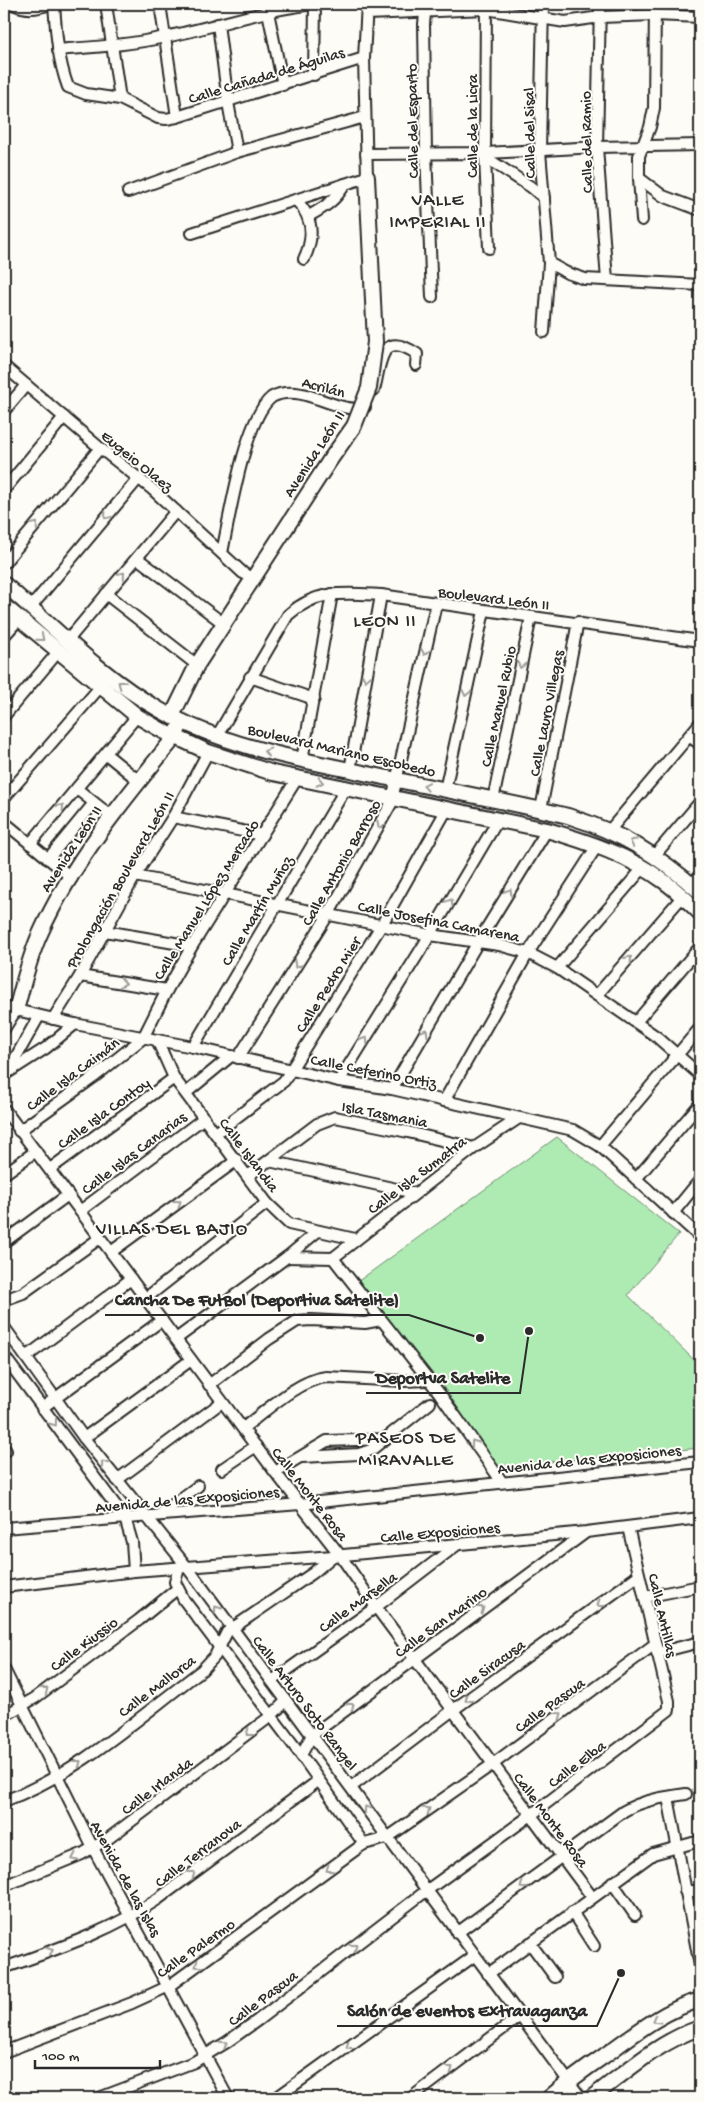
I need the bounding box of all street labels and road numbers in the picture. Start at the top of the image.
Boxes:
street label: Calle Cañada de Águilas [187,43,348,110]
street label: Calle del Esparto [404,63,425,178]
street label: Calle de la Licra [465,73,484,178]
street label: Calle del Sisal [521,87,542,178]
street label: Calle del Ramio [578,91,599,193]
street label: Acrilán [299,375,347,404]
street label: Avenida León II [281,408,351,502]
street label: Eugeio Olaez [96,428,177,498]
street label: Boulevard León II [436,584,550,617]
street label: Calle Manuel Rubio [478,644,523,769]
street label: Calle Lauro Villegas [527,648,570,778]
street label: Boulevard Mariano Escobedo [244,721,437,783]
street label: Prolongación Boulevard León II [63,789,180,973]
street label: Calle Antonio Barroso [299,797,387,930]
street label: Avenida León II [38,803,108,897]
street label: Calle Manuel López Mercado [151,817,265,985]
street label: Calle Martín Muñoz [219,852,300,970]
street label: Calle Josefina Camarena [356,898,522,949]
street label: Calle Pedro Mier [293,933,368,1037]
street label: Calle Isla Caimán [24,1034,125,1117]
street label: Calle Ceferino Ortiz [309,1052,439,1095]
street label: Calle Isla Contoy [55,1075,155,1155]
street label: Isla Tasmania [340,1099,430,1134]
street label: Calle Islas Canarias [79,1109,192,1200]
street label: Calle Islandia [213,1115,282,1198]
street label: Calle Isla Sumatra [365,1133,472,1220]
street label: Avenida de las Exposiciones [497,1442,683,1481]
street label: Calle Monte Rosa [266,1445,351,1547]
street label: Avenida de las Exposiciones [95,1484,281,1519]
street label: Calle Exposiciones [380,1520,502,1549]
street label: Calle Marsella [316,1568,403,1639]
street label: Calle Antillas [642,1572,680,1661]
street label: Calle San Marino [392,1584,492,1664]
street label: Calle Kiussio [47,1614,123,1677]
street label: Calle Arturo Soto Rangel [246,1633,360,1775]
street label: Calle Siracusa [446,1636,531,1705]
street label: Calle Mallorca [116,1652,201,1723]
street label: Calle Pascua [512,1674,591,1739]
street label: Calle Elba [545,1737,612,1794]
street label: Calle Irlanda [119,1754,198,1821]
street label: Calle Monte Rosa [507,1770,592,1873]
street label: Calle Terranova [152,1816,247,1893]
street label: Avenida de las Islas [84,1819,164,1942]
street label: Calle Palermo [154,1916,240,1984]
street label: Calle Pascua [226,1967,303,2032]

